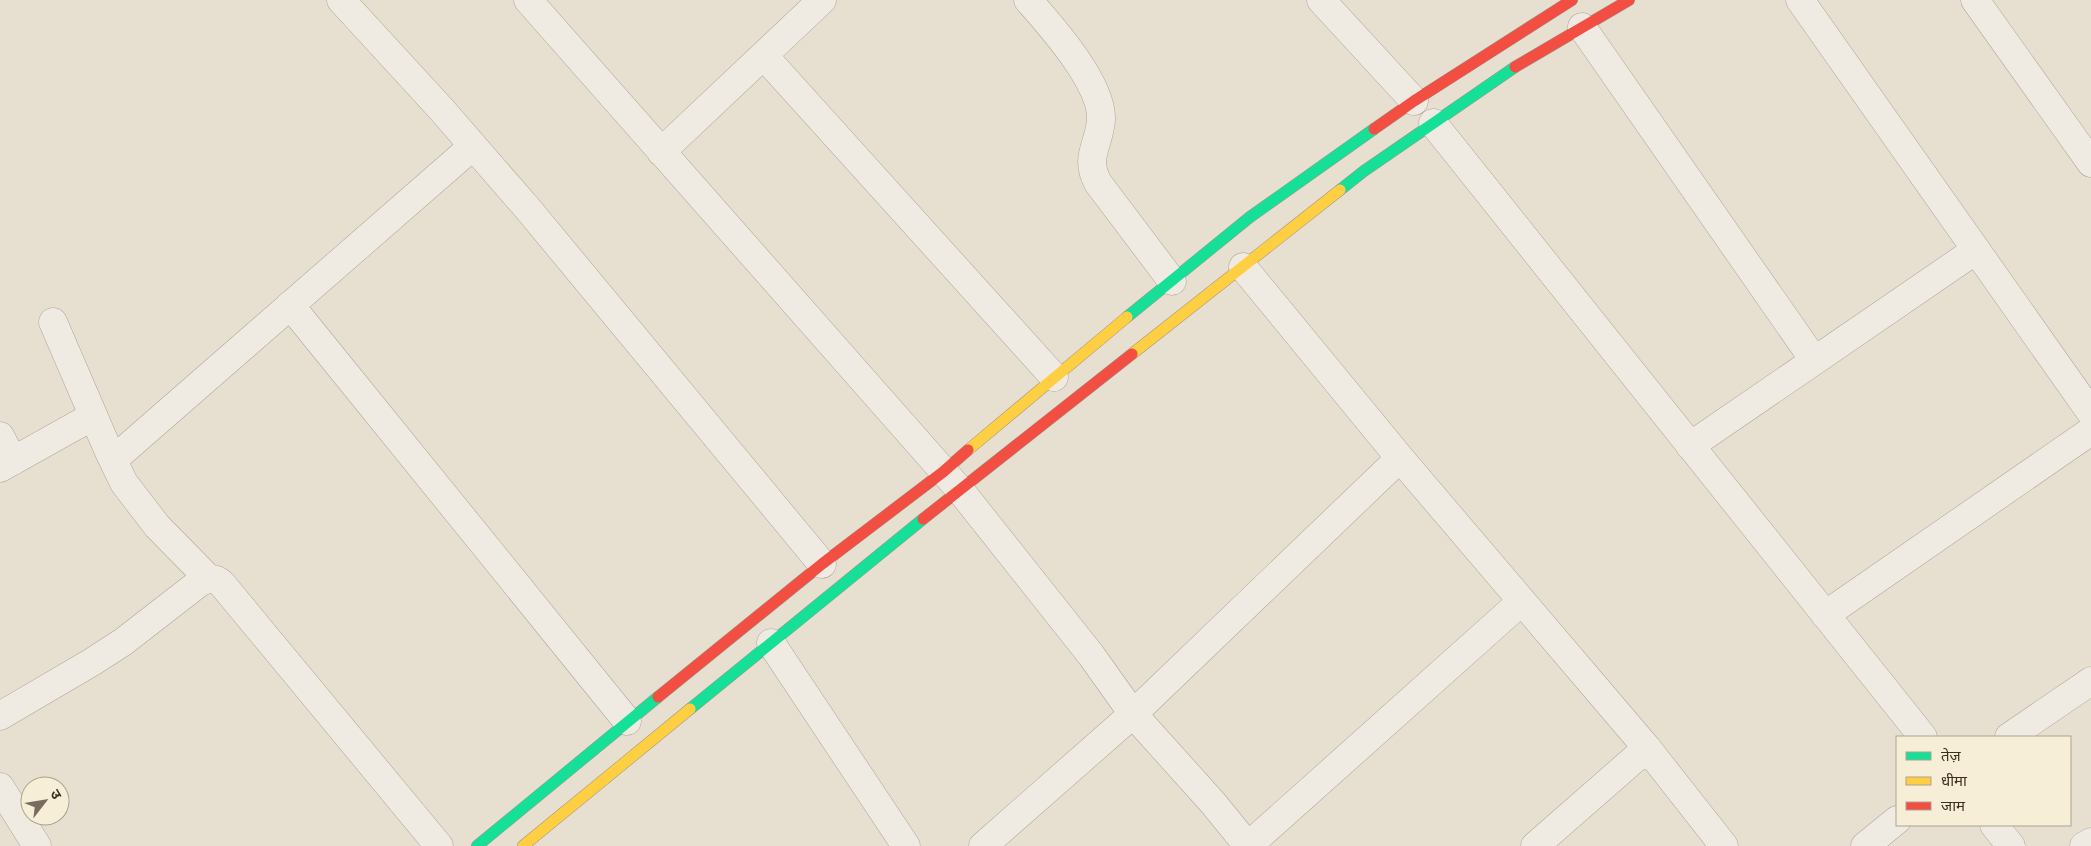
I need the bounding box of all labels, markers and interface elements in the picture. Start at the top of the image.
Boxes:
legend [1896,736,2071,826]
text: तेज़ [1941,746,1962,765]
text: धीमा [1941,771,1968,790]
north arrow [20,776,70,826]
text: उ [46,786,66,803]
text: जाम [1941,796,1966,815]

